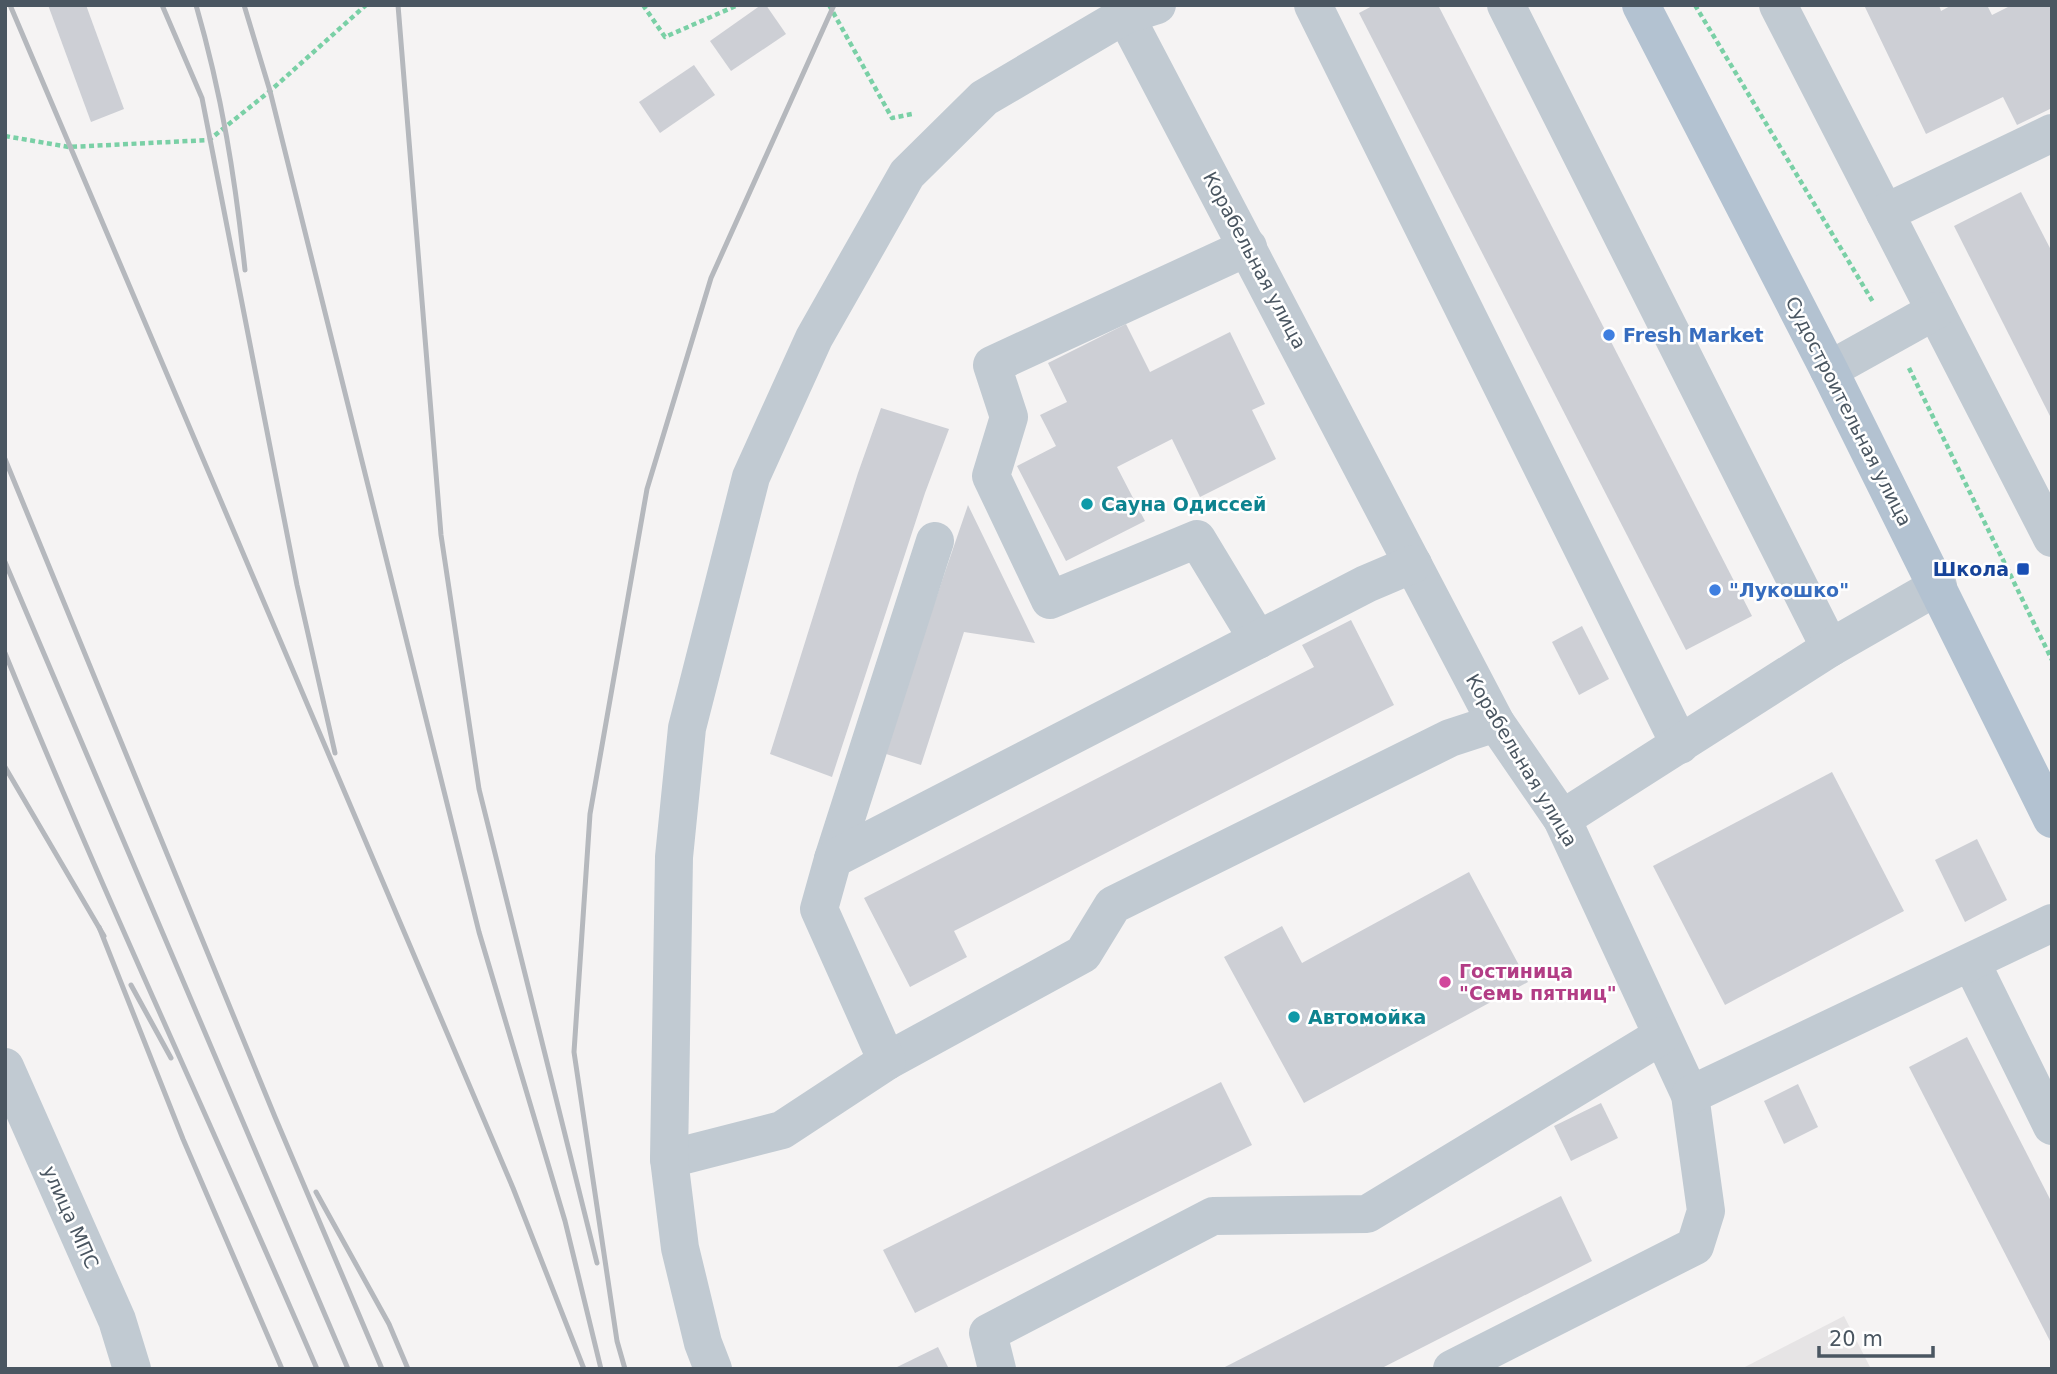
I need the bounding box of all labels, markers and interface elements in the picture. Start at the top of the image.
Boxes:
street label: Корабельная улица [1199,168,1311,352]
street label: Судостроительная улица [1781,293,1917,529]
place label: Fresh Market [1623,324,1764,346]
marker: Fresh Market [1601,327,1617,343]
place label: Сауна Одиссей [1101,493,1266,515]
marker: Сауна Одиссей [1079,496,1095,512]
place label: Школа [1933,558,2009,580]
marker: Школа [2015,561,2031,577]
place label: "Лукошко" [1729,579,1849,601]
marker: "Лукошко" [1707,582,1723,598]
street label: Корабельная улица [1462,670,1582,850]
place label: Гостиница "Семь пятниц" [1459,960,1617,1004]
marker: Гостиница "Семь пятниц" [1437,974,1453,990]
place label: Автомойка [1308,1006,1426,1028]
marker: Автомойка [1286,1009,1302,1025]
street label: улица МПС [39,1162,103,1272]
scale bar [1819,1314,1933,1358]
text: 20 m [1829,1327,1883,1351]

